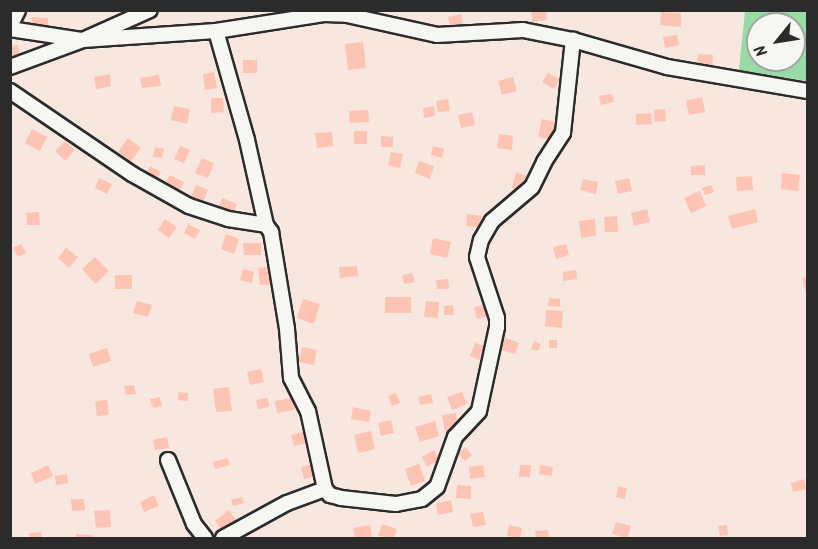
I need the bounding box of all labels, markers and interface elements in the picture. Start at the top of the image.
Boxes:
north arrow [746,12,806,72]
text: N [748,40,775,61]

